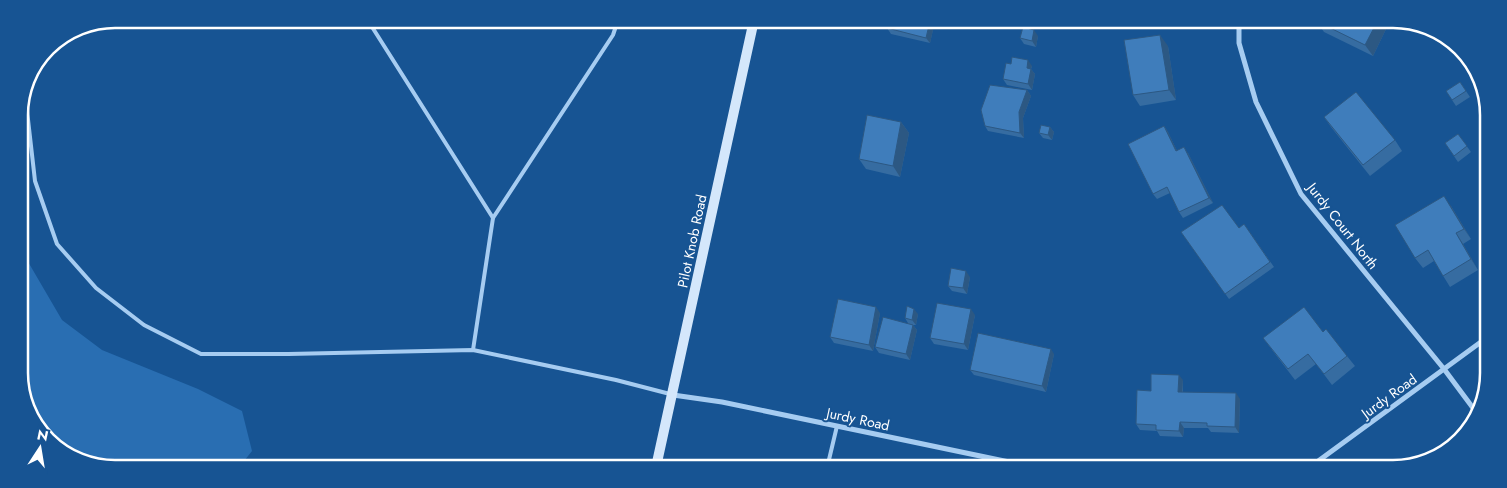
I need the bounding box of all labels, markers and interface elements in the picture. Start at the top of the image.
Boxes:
street label: Jurdy Court North [1302,177,1383,273]
street label: Pilot Knob Road [672,192,712,290]
street label: Jurdy Road [1356,369,1421,424]
street label: Jurdy Road [823,402,891,435]
north arrow [15,423,65,473]
text: N [35,424,50,446]

